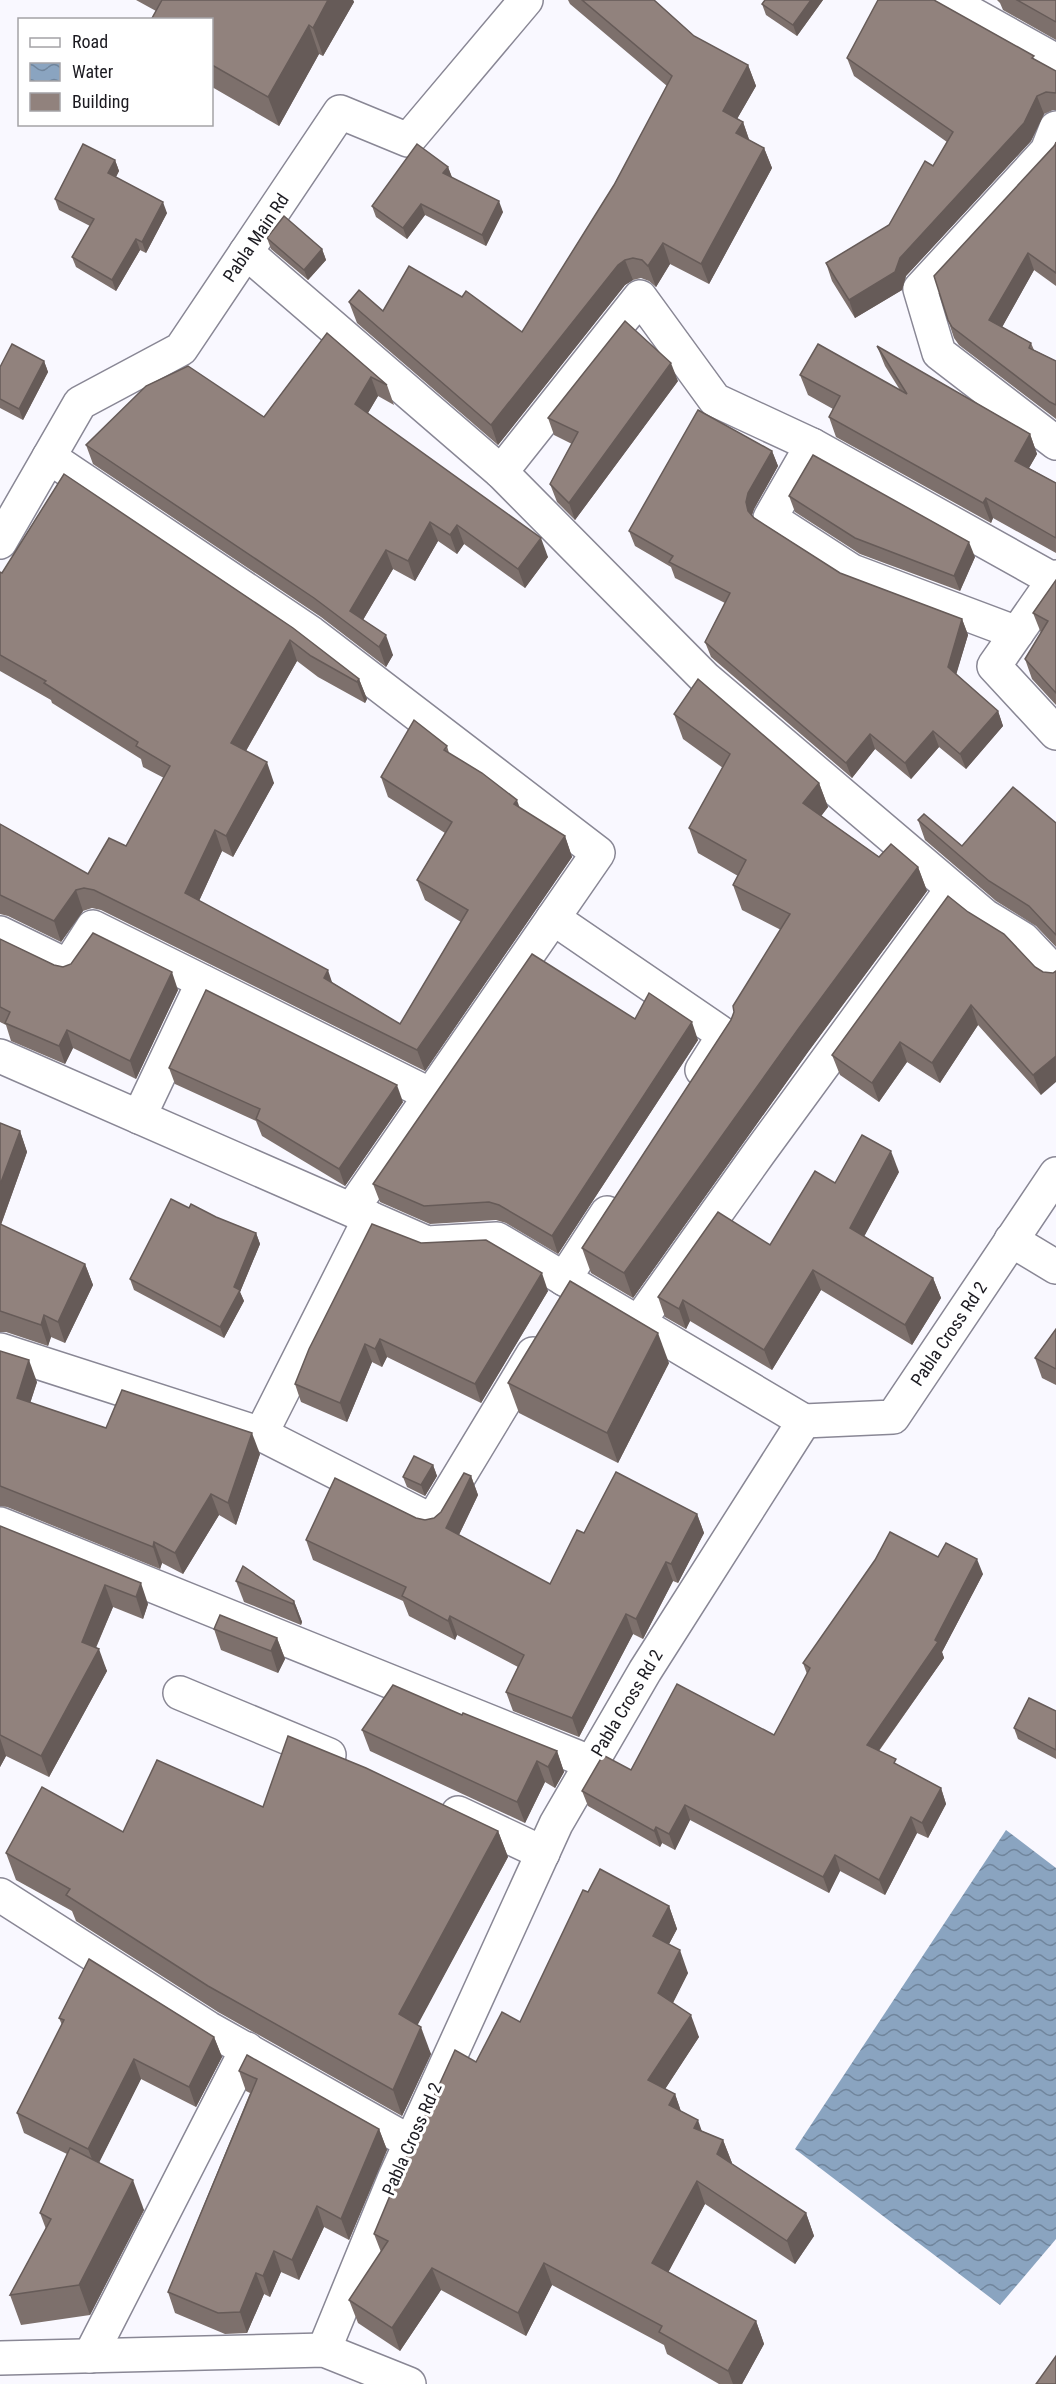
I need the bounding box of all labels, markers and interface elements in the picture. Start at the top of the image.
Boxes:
legend [18,18,213,126]
text: Road [72,31,108,52]
text: Water [72,61,114,82]
text: Building [72,91,129,112]
street label: Pabla Main Rd [218,190,293,286]
street label: Pabla Cross Rd 2 [906,1278,991,1390]
street label: Pabla Cross Rd 2 [586,1645,667,1760]
street label: Pabla Cross Rd 2 [377,2079,446,2198]

